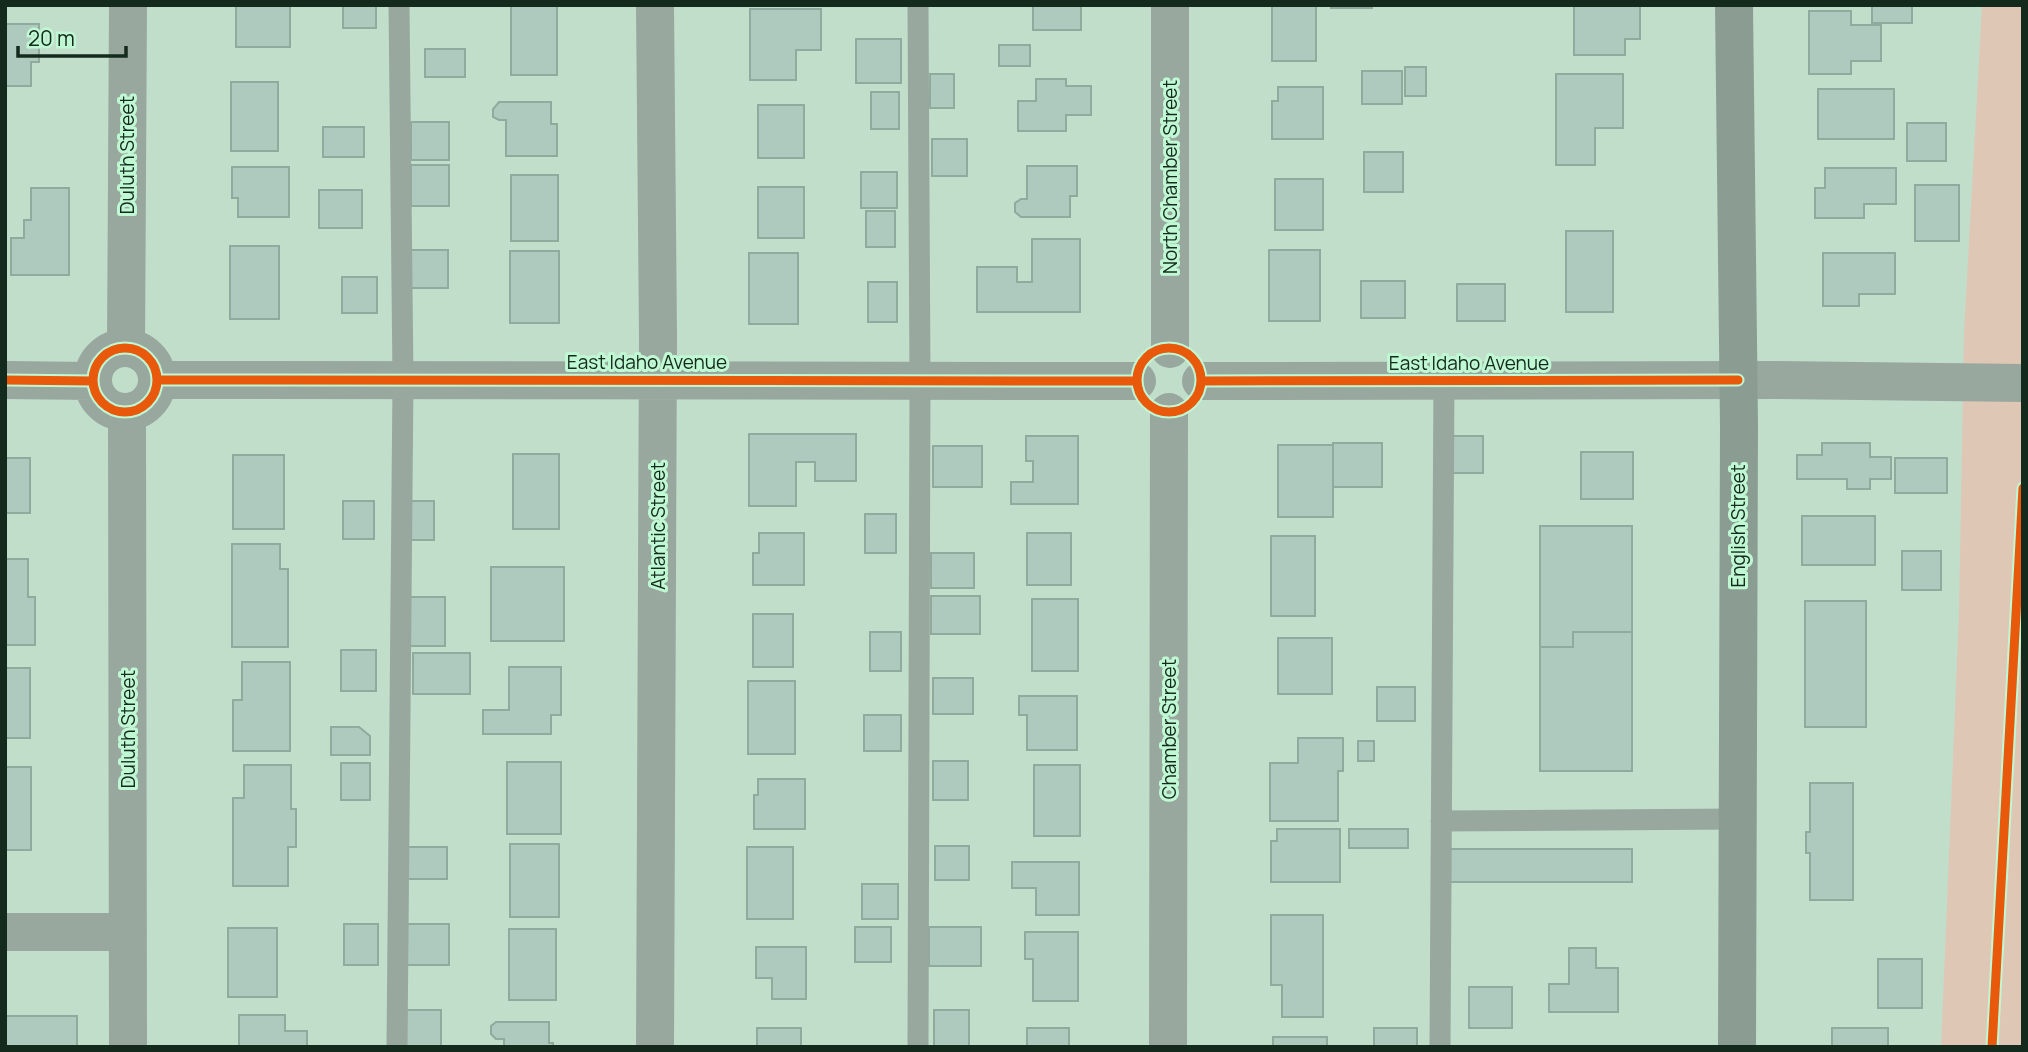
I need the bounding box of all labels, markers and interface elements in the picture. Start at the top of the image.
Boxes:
scale bar [18,14,126,58]
text: 20 m [28,24,75,52]
street label: North Chamber Street [1157,80,1183,274]
street label: Duluth Street [114,96,140,214]
street label: East Idaho Avenue [567,349,727,375]
street label: East Idaho Avenue [1389,350,1549,376]
street label: Atlantic Street [645,462,671,590]
street label: English Street [1725,464,1751,588]
street label: Chamber Street [1156,659,1182,799]
street label: Duluth Street [115,670,141,788]

